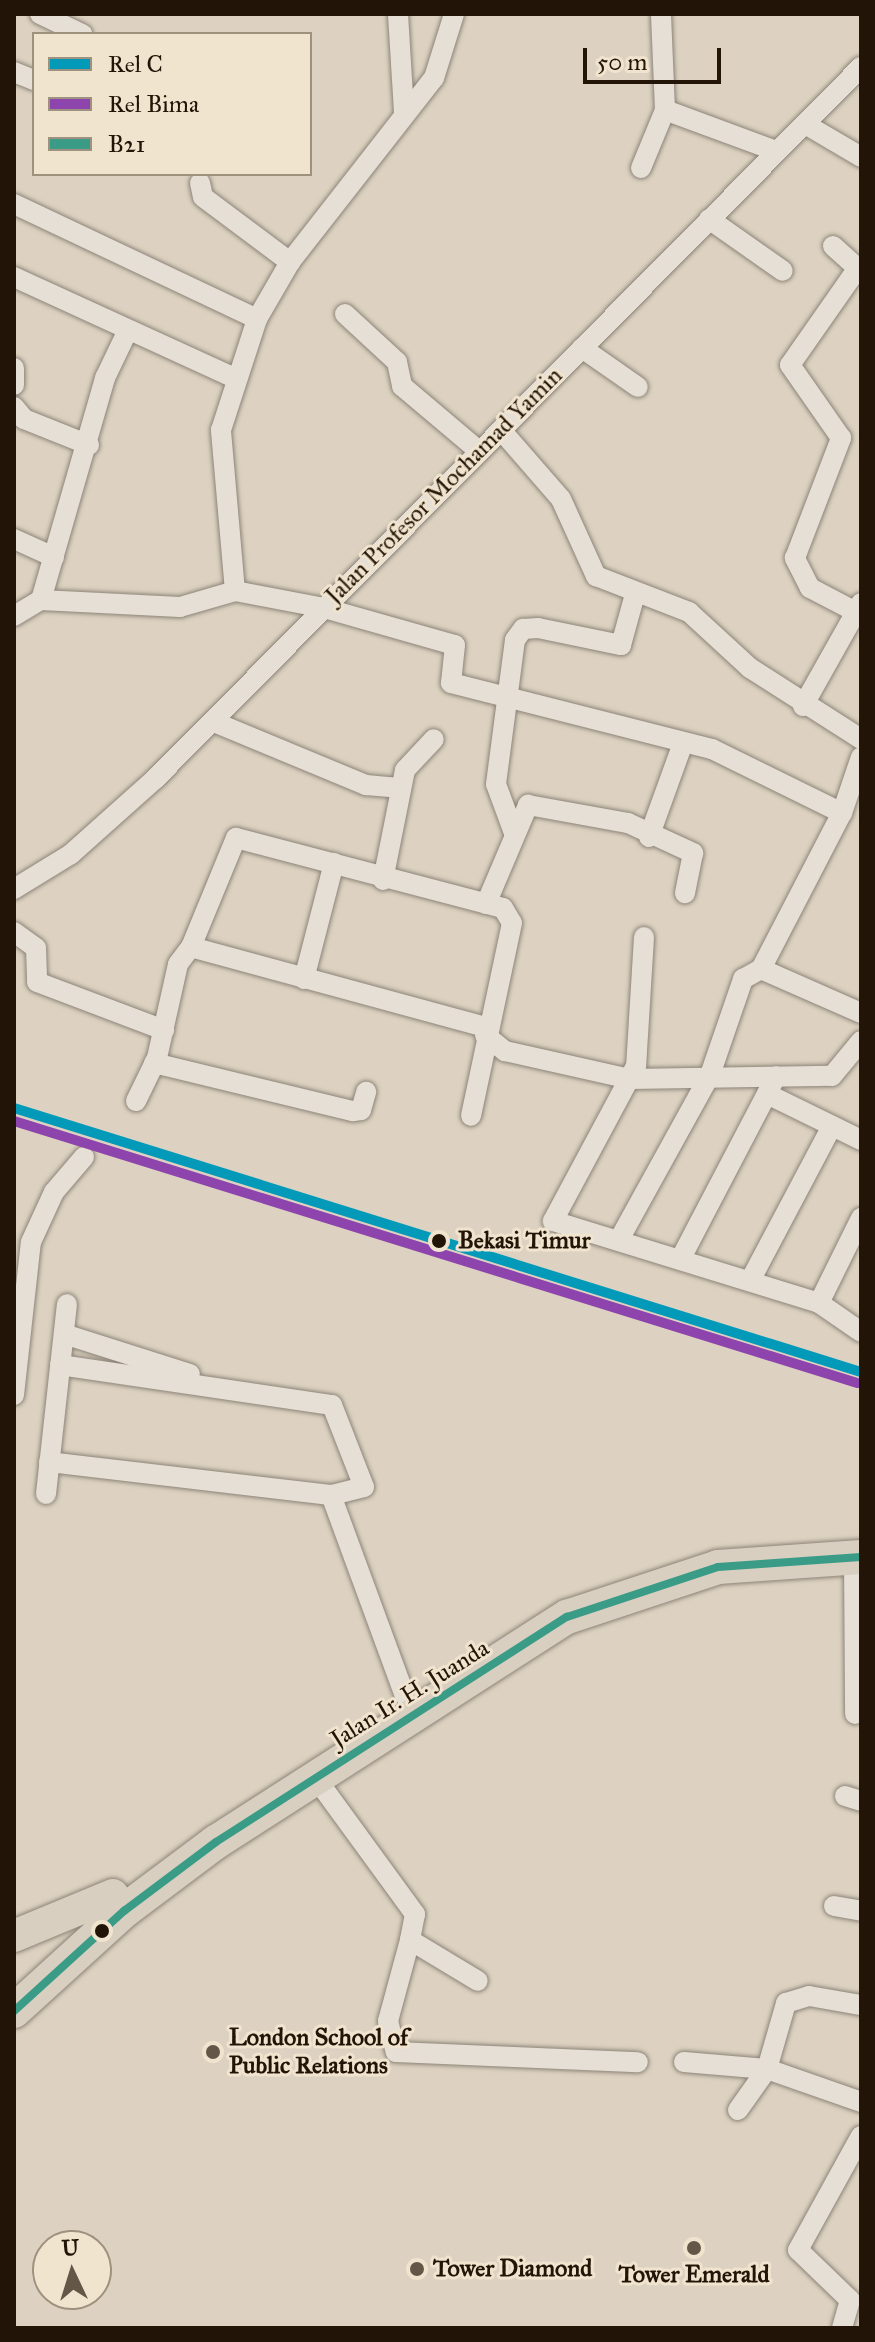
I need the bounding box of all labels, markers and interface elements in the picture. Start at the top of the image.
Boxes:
legend [32,32,312,176]
scale bar [587,32,725,82]
text: 50 m [597,47,647,77]
text: Rel C [108,49,163,79]
text: Rel Bima [108,89,199,119]
text: B21 [108,129,145,159]
street label: Jalan Profesor Mochamad Yamin [320,362,568,610]
place label: Bekasi Timur [458,1227,590,1255]
marker: Bekasi Timur [427,1229,451,1253]
street label: Jalan Ir. H. Juanda [326,1634,494,1754]
unlabelled marker [94,1923,110,1939]
place label: London School of Public Relations [229,2024,408,2080]
marker: London School of Public Relations [204,2043,222,2061]
north arrow [32,2230,112,2310]
text: U [61,2233,80,2262]
marker: Tower Emerald [685,2239,703,2257]
place label: Tower Diamond [433,2255,592,2283]
marker: Tower Diamond [408,2260,426,2278]
place label: Tower Emerald [618,2261,770,2289]

